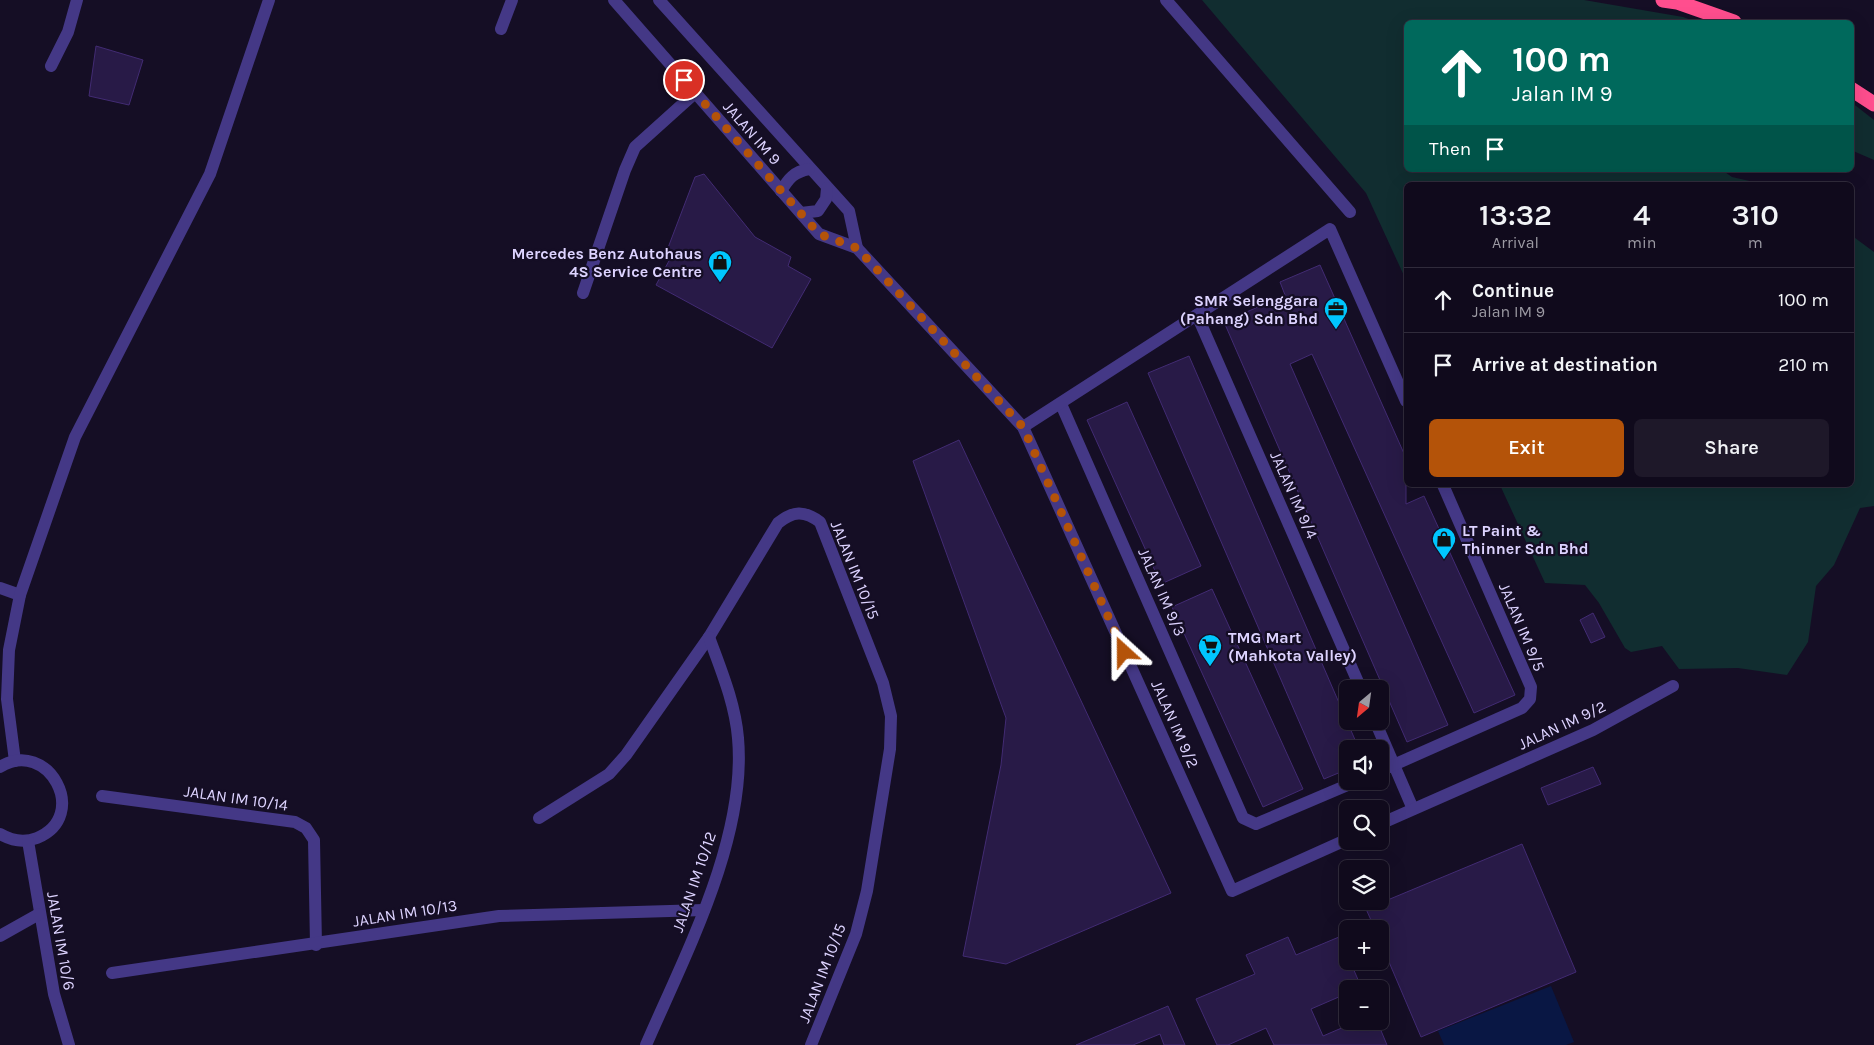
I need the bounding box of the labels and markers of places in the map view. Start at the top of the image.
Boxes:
pin [663,59,705,101]
place label: Mercedes Benz Autohaus 4S Service Centre [512,244,702,281]
shop icon: Mercedes Benz Autohaus 4S Service Centre [707,249,733,283]
place label: SMR Selenggara (Pahang) Sdn Bhd [1180,291,1318,328]
office icon: SMR Selenggara (Pahang) Sdn Bhd [1323,296,1349,330]
place label: LT Paint & Thinner Sdn Bhd [1462,521,1589,558]
shop icon: LT Paint & Thinner Sdn Bhd [1431,526,1457,560]
place label: TMG Mart (Mahkota Valley) [1228,628,1357,665]
supermarket icon: TMG Mart (Mahkota Valley) [1197,633,1223,667]

